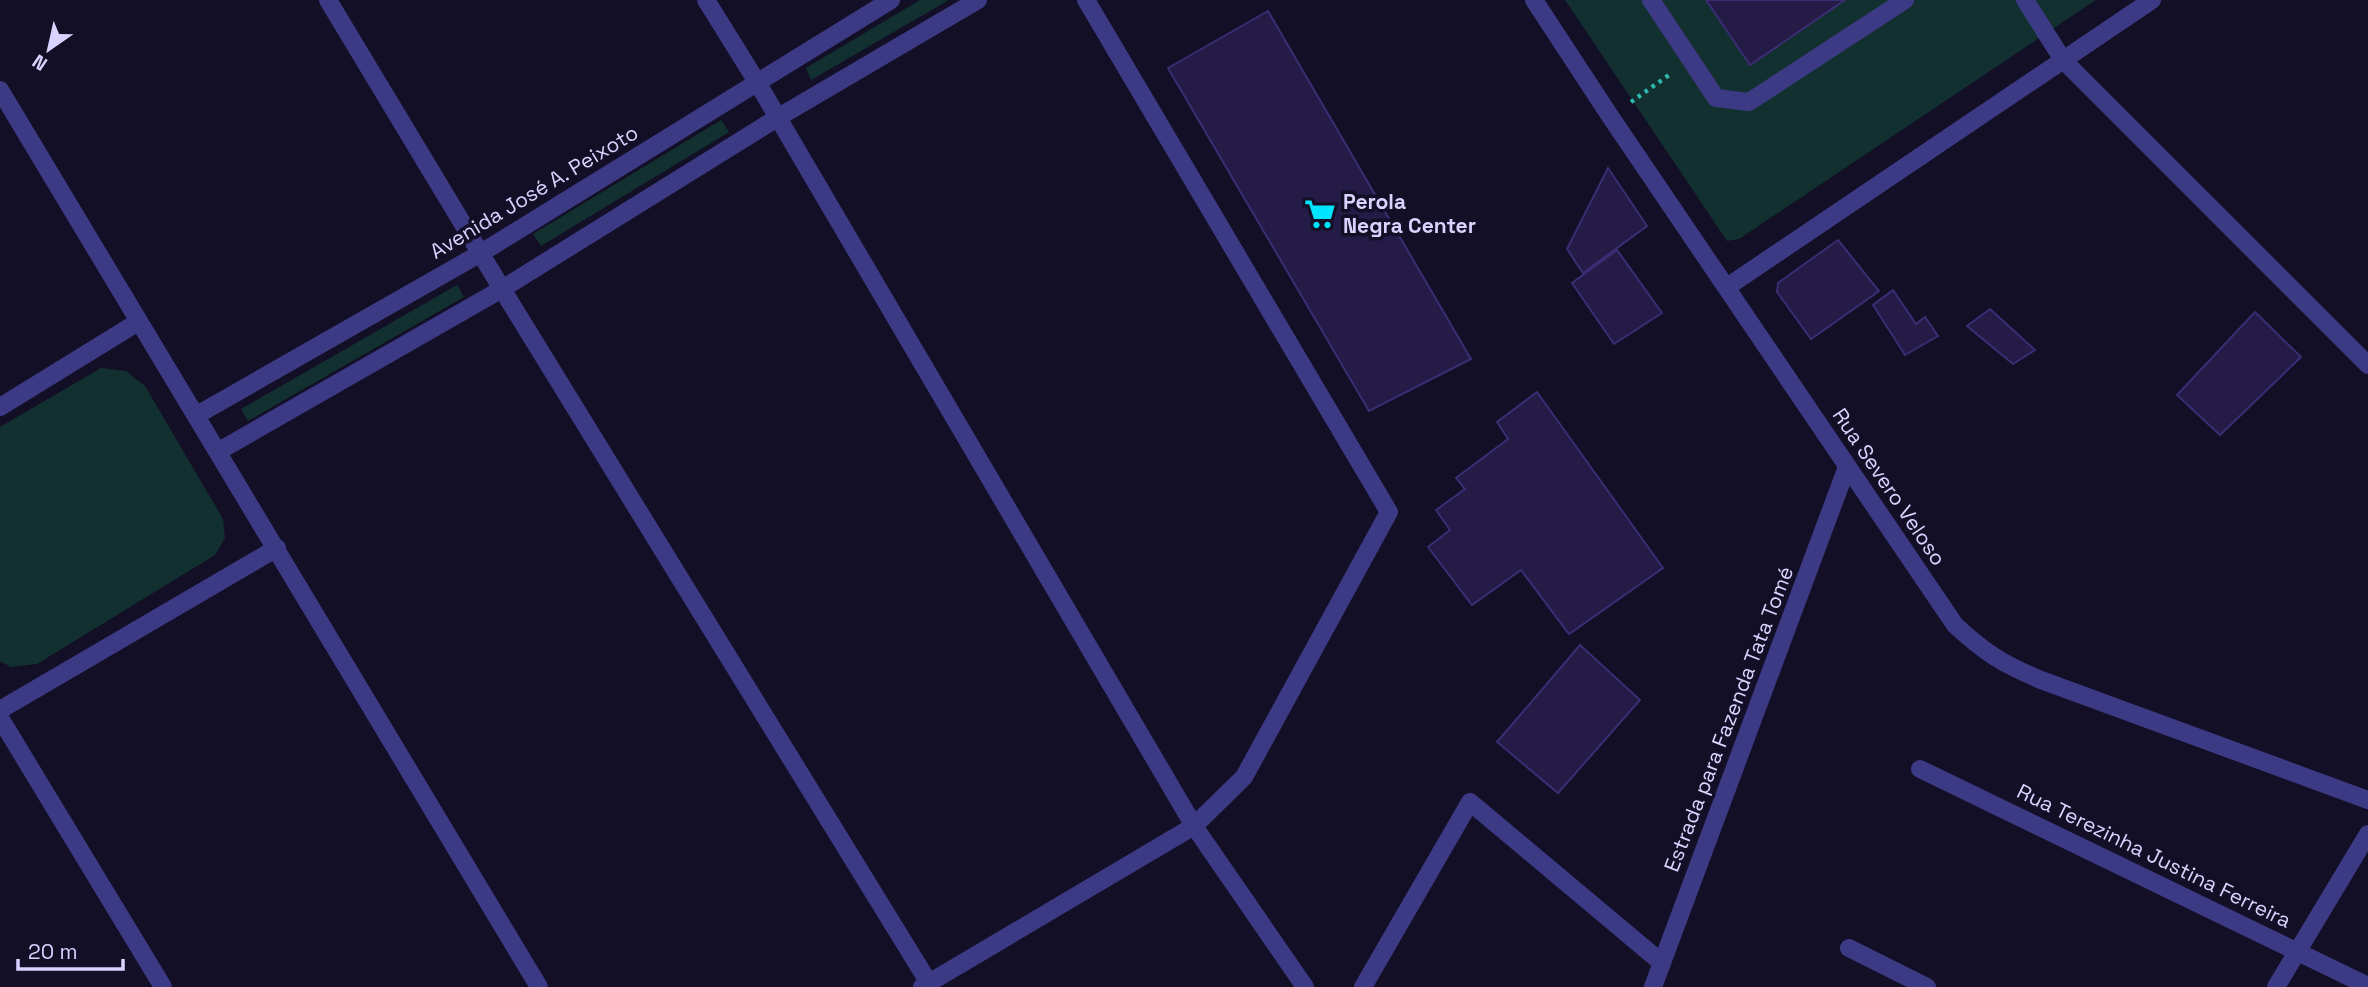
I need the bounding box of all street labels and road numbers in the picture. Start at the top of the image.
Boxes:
street label: Avenida José A. Peixoto [425,119,643,265]
street label: Rua Severo Veloso [1827,403,1952,571]
street label: Estrada para Fazenda Tata Tomé [1658,562,1799,875]
street label: Rua Terezinha Justina Ferreira [2013,777,2296,934]

